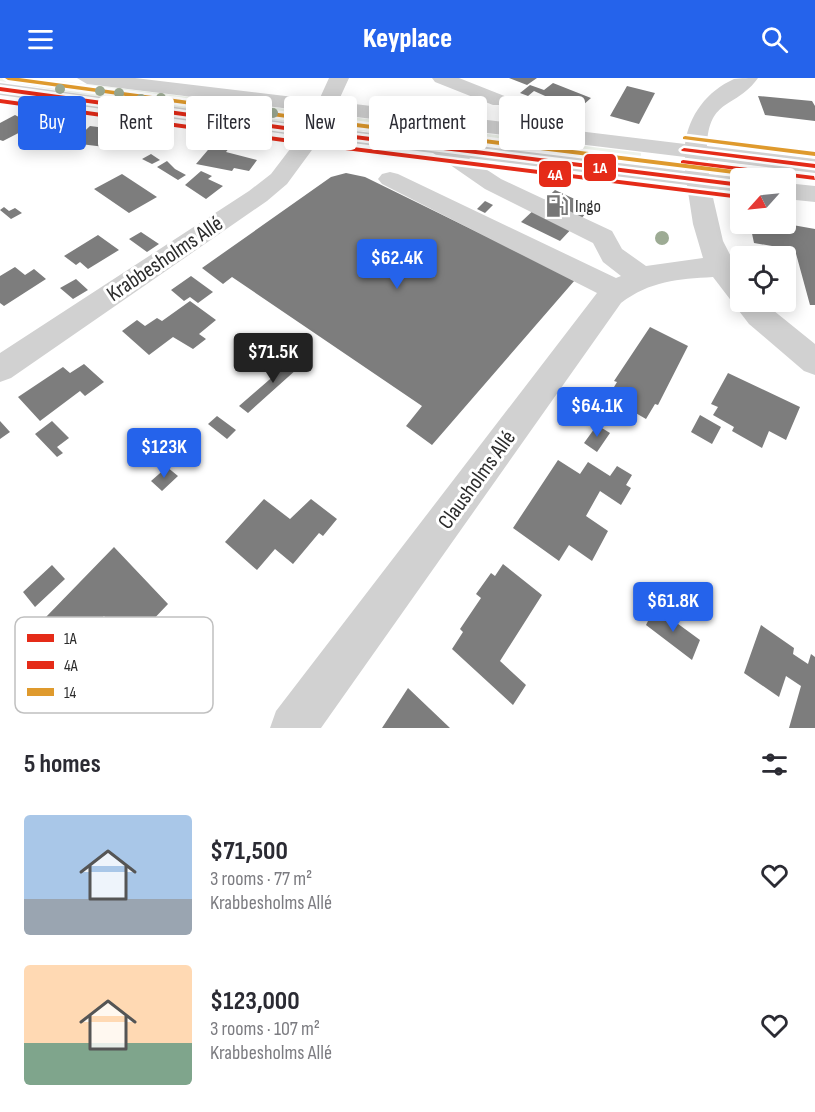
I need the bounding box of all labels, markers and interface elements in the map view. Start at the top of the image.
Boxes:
icon: menu [24,23,57,56]
text: Keyplace [363,23,452,55]
icon: search [758,23,791,56]
chip: Buy [18,96,86,150]
chip: Rent [98,96,174,150]
chip: Filters [186,96,272,150]
chip: New [284,96,357,150]
chip: Apartment [369,96,487,150]
chip: House [499,96,585,150]
line badge: 1A [583,153,617,182]
text: 1A [593,159,607,178]
line badge: 4A [538,160,572,188]
text: 4A [547,166,563,185]
north arrow [730,168,796,234]
map controls [730,168,796,312]
fuel station icon: Ingo [544,193,570,219]
place label: Ingo [575,196,601,217]
street label: Krabbesholms Allé [102,210,228,308]
pin: $62.4K [348,239,446,290]
text: $62.4K [371,246,423,270]
button: locate [730,246,796,312]
pin: $71.5K [224,333,322,384]
text: $71.5K [248,340,298,364]
pin: $64.1K [548,387,646,438]
text: $64.1K [571,394,623,418]
street label: Clausholms Allé [432,425,522,535]
pin: $123K [122,428,206,479]
text: $123K [141,435,187,459]
pin: $61.8K [624,582,722,633]
text: $61.8K [647,589,699,613]
legend [15,617,213,713]
text: 1A [64,630,77,649]
text: 4A [64,657,78,676]
text: 14 [64,684,77,703]
icon: filters [758,748,791,781]
text: 5 homes [24,749,101,780]
text: $71,500 [210,836,288,867]
icon: home [72,839,144,911]
icon: heart [758,859,791,892]
text: 3 rooms · 77 m² [210,867,312,891]
text: Krabbesholms Allé [210,891,332,915]
text: $123,000 [210,986,300,1017]
icon: home [72,989,144,1061]
icon: heart [758,1009,791,1042]
text: 3 rooms · 107 m² [210,1017,320,1041]
text: Krabbesholms Allé [210,1041,332,1065]

